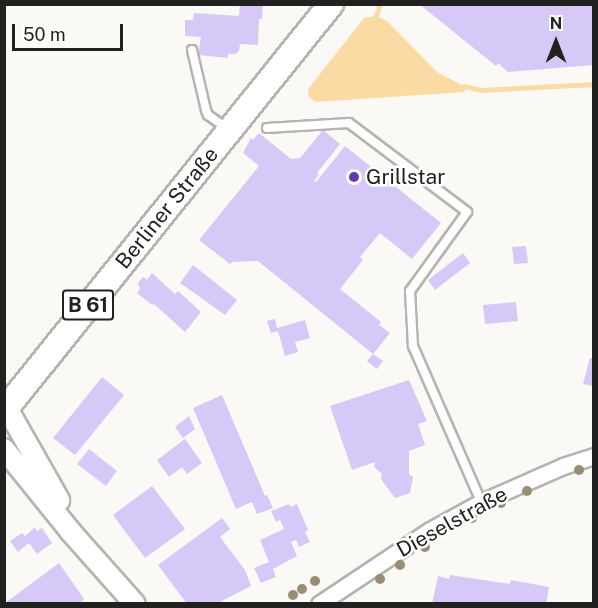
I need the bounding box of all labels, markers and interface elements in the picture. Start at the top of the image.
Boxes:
scale bar [15,12,126,50]
north arrow [526,12,586,72]
text: N [550,14,562,33]
text: 50 m [23,24,66,45]
street label: Berliner Straße [110,142,224,274]
place label: Grillstar [366,164,445,190]
marker: Grillstar [347,170,361,184]
road number: B 61 [61,288,115,322]
street label: Dieselstraße [392,481,512,563]

